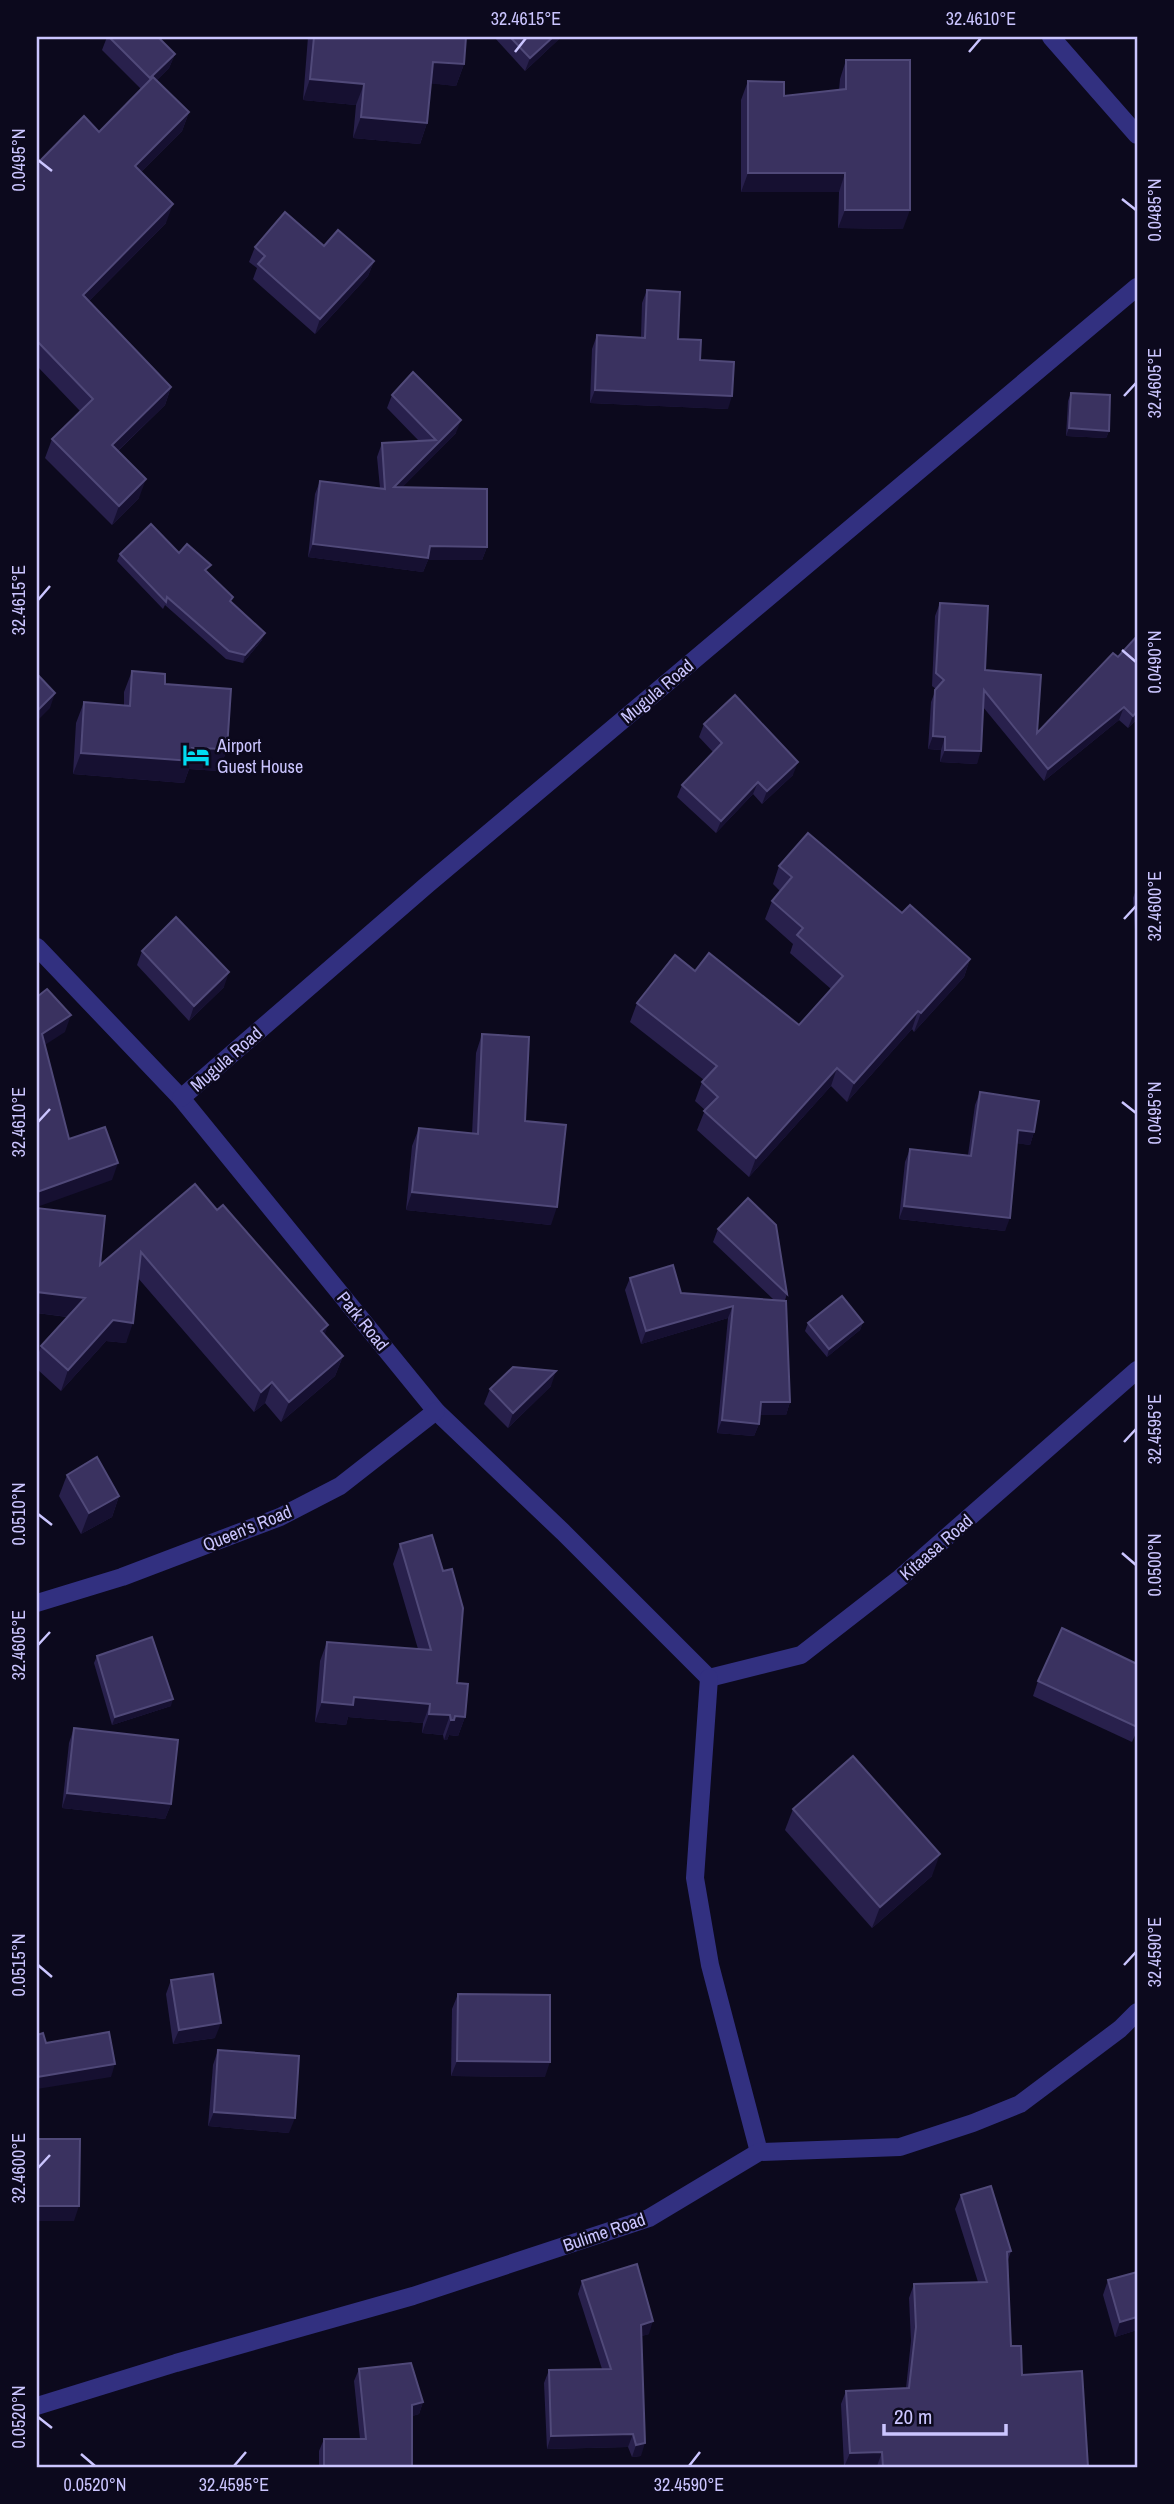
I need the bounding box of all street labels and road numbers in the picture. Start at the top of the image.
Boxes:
street label: Mugula Road [615,653,699,729]
street label: Mugula Road [185,1021,267,1097]
street label: Park Road [331,1286,395,1356]
street label: Queen's Road [199,1499,295,1557]
street label: Kitaasa Road [894,1508,978,1586]
street label: Bulime Road [560,2206,648,2258]

